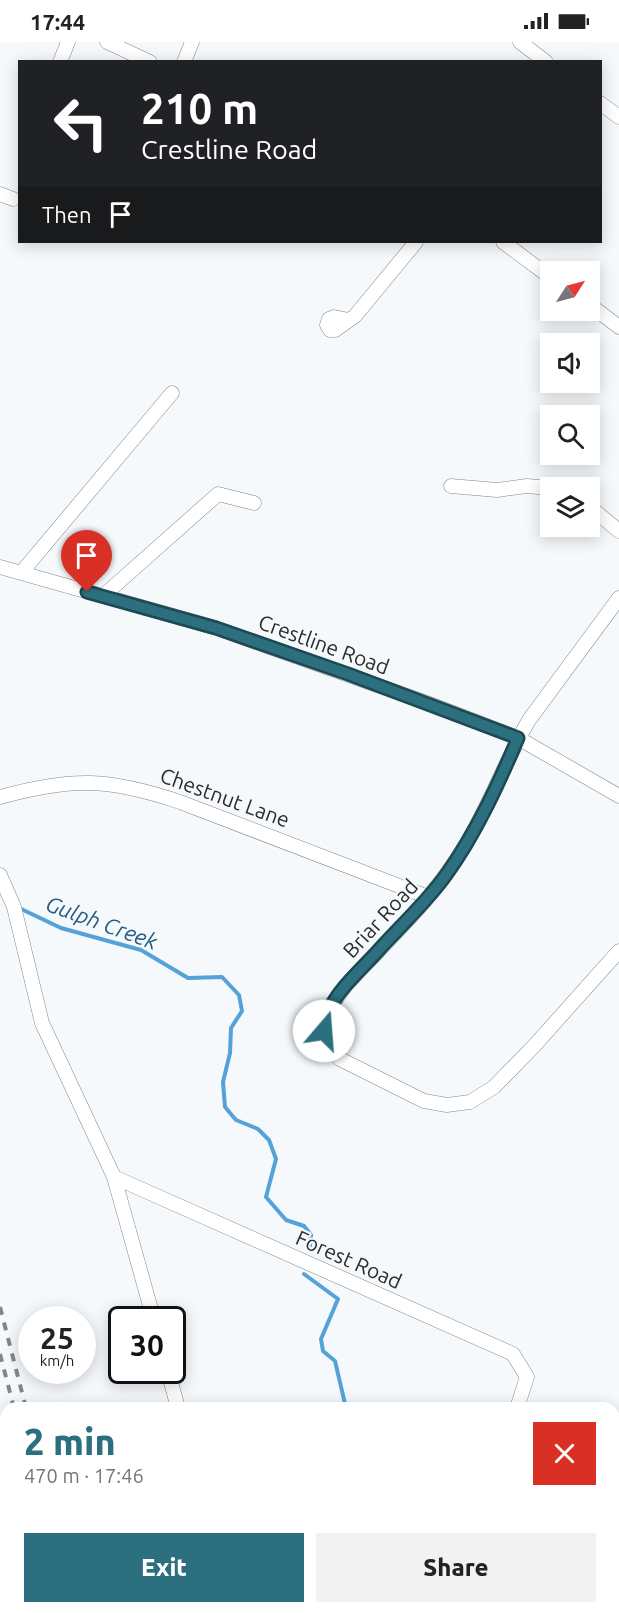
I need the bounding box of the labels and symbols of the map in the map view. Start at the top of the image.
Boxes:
north arrow [540,261,600,321]
pin [61,530,112,592]
street label: Crestline Road [255,609,393,679]
street label: Chestnut Lane [157,762,293,832]
street label: Briar Road [338,874,422,962]
water label: Gulph Creek [43,890,162,954]
position arrow [292,999,356,1063]
street label: Forest Road [292,1225,406,1293]
speed limit sign: 30 [108,1306,186,1384]

